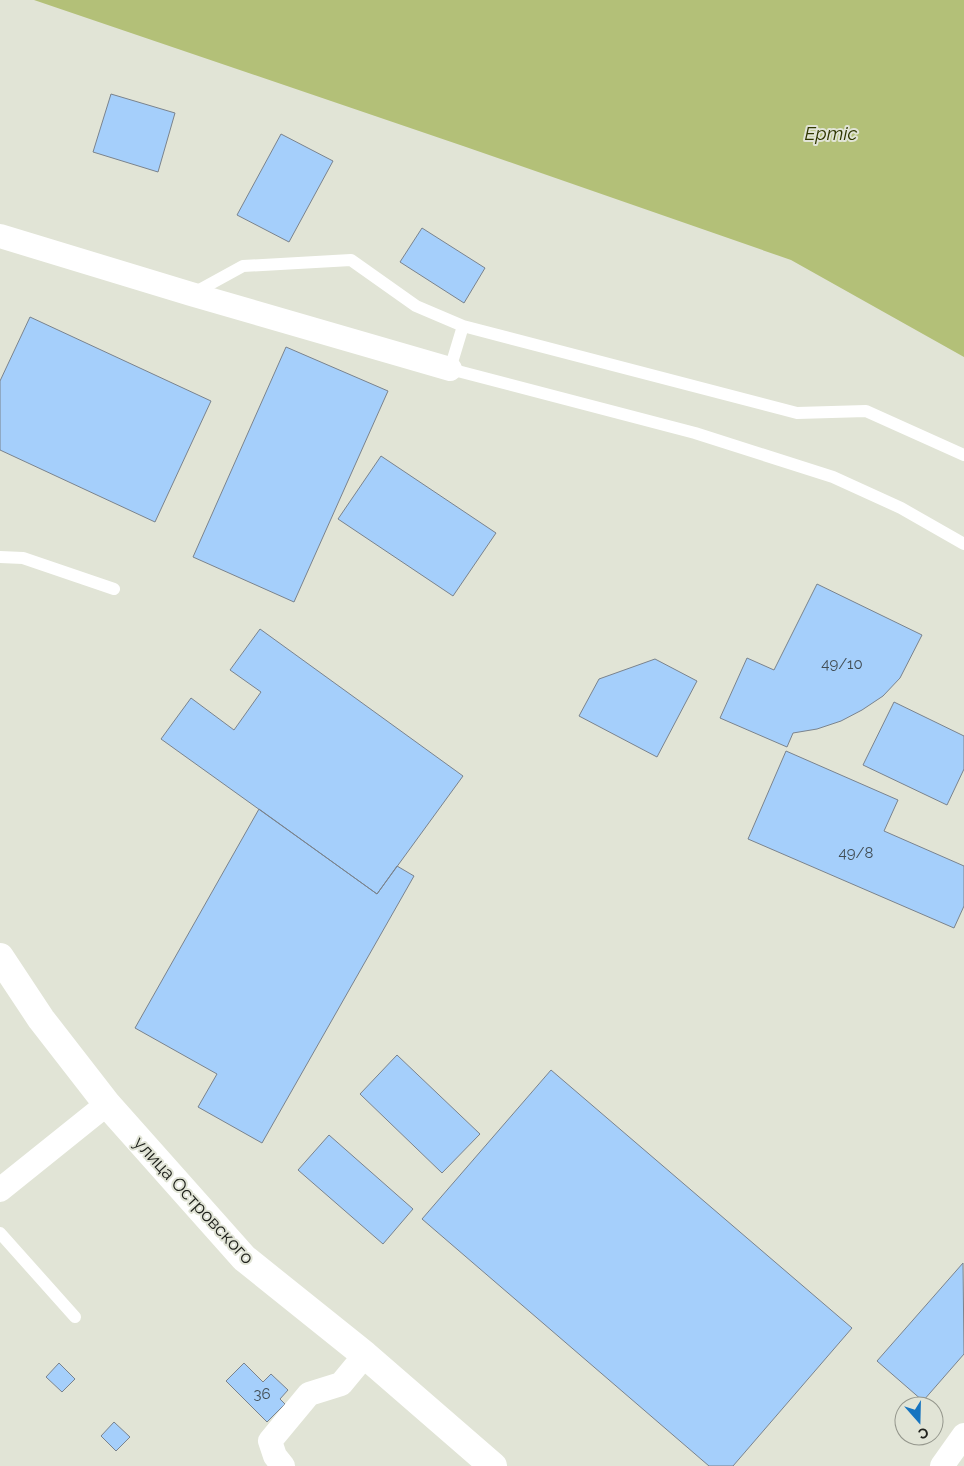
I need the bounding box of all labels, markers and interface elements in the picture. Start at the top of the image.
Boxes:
water label: Ертіс [805,122,858,144]
house number: 49/10 [821,655,863,673]
house number: 49/8 [839,844,874,862]
street label: улица Островского [130,1132,259,1268]
house number: 36 [253,1385,271,1403]
north arrow [894,1396,944,1446]
text: С [916,1424,931,1443]

